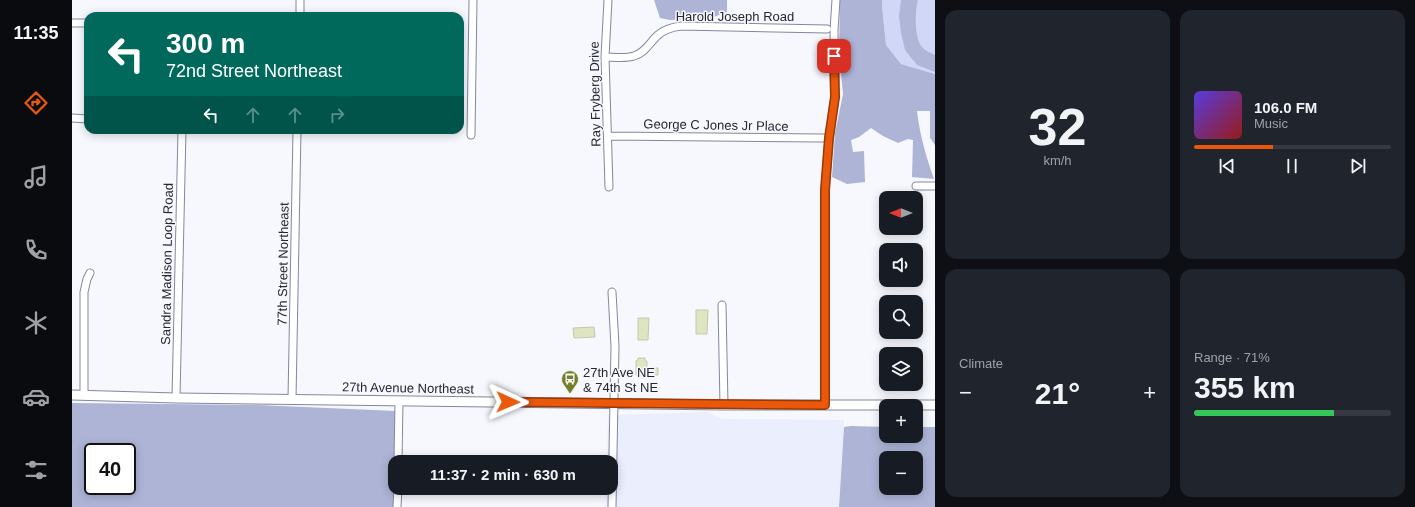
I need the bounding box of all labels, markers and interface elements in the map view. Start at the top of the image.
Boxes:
street label: Harold Joseph Road [676,9,794,24]
text: 11:35 [13,23,59,43]
icon: left [100,28,152,80]
text: 300 m [166,28,245,59]
pin [817,39,851,73]
street label: Ray Fryberg Drive [587,41,603,147]
icon: arrive [823,45,845,67]
text: 72nd Street Northeast [166,61,342,81]
icon: directions [22,89,50,117]
text: 32 [1029,98,1086,156]
text: 106.0 FM [1254,99,1317,116]
icon: left [200,104,222,126]
icon: ahead [242,104,264,126]
icon: ahead [284,104,306,126]
icon: right [326,104,348,126]
street label: George C Jones Jr Place [643,116,789,134]
text: Music [1254,116,1288,131]
text: km/h [1043,153,1072,168]
icon: previous [1216,155,1238,177]
icon: pause [1281,155,1303,177]
icon: next [1347,155,1369,177]
icon: music [22,163,50,191]
street label: Sandra Madison Loop Road [158,183,176,345]
north arrow [879,191,923,235]
map controls [879,191,923,495]
street label: 77th Street Northeast [274,202,292,326]
icon: phone [22,236,50,264]
button: sound [879,243,923,287]
button: search [879,295,923,339]
icon: climate [22,309,50,337]
button: layers [879,347,923,391]
text: Range · 71% [1194,350,1270,365]
text: Climate [959,356,1003,371]
place label: 27th Ave NE & 74th St NE [583,365,658,395]
bus stop icon: 27th Ave NE & 74th St NE [560,369,580,394]
text: 355 km [1194,371,1296,404]
text: 21° [1035,377,1080,410]
street label: 27th Avenue Northeast [342,379,475,397]
text: − [959,380,972,405]
text: + [1143,380,1156,405]
position arrow [487,381,529,423]
icon: car [22,383,50,411]
button: + [879,399,923,443]
speed limit sign: 40 [84,443,136,495]
button: − [879,451,923,495]
icon: filters [22,456,50,484]
text: 11:37 · 2 min · 630 m [430,466,576,483]

